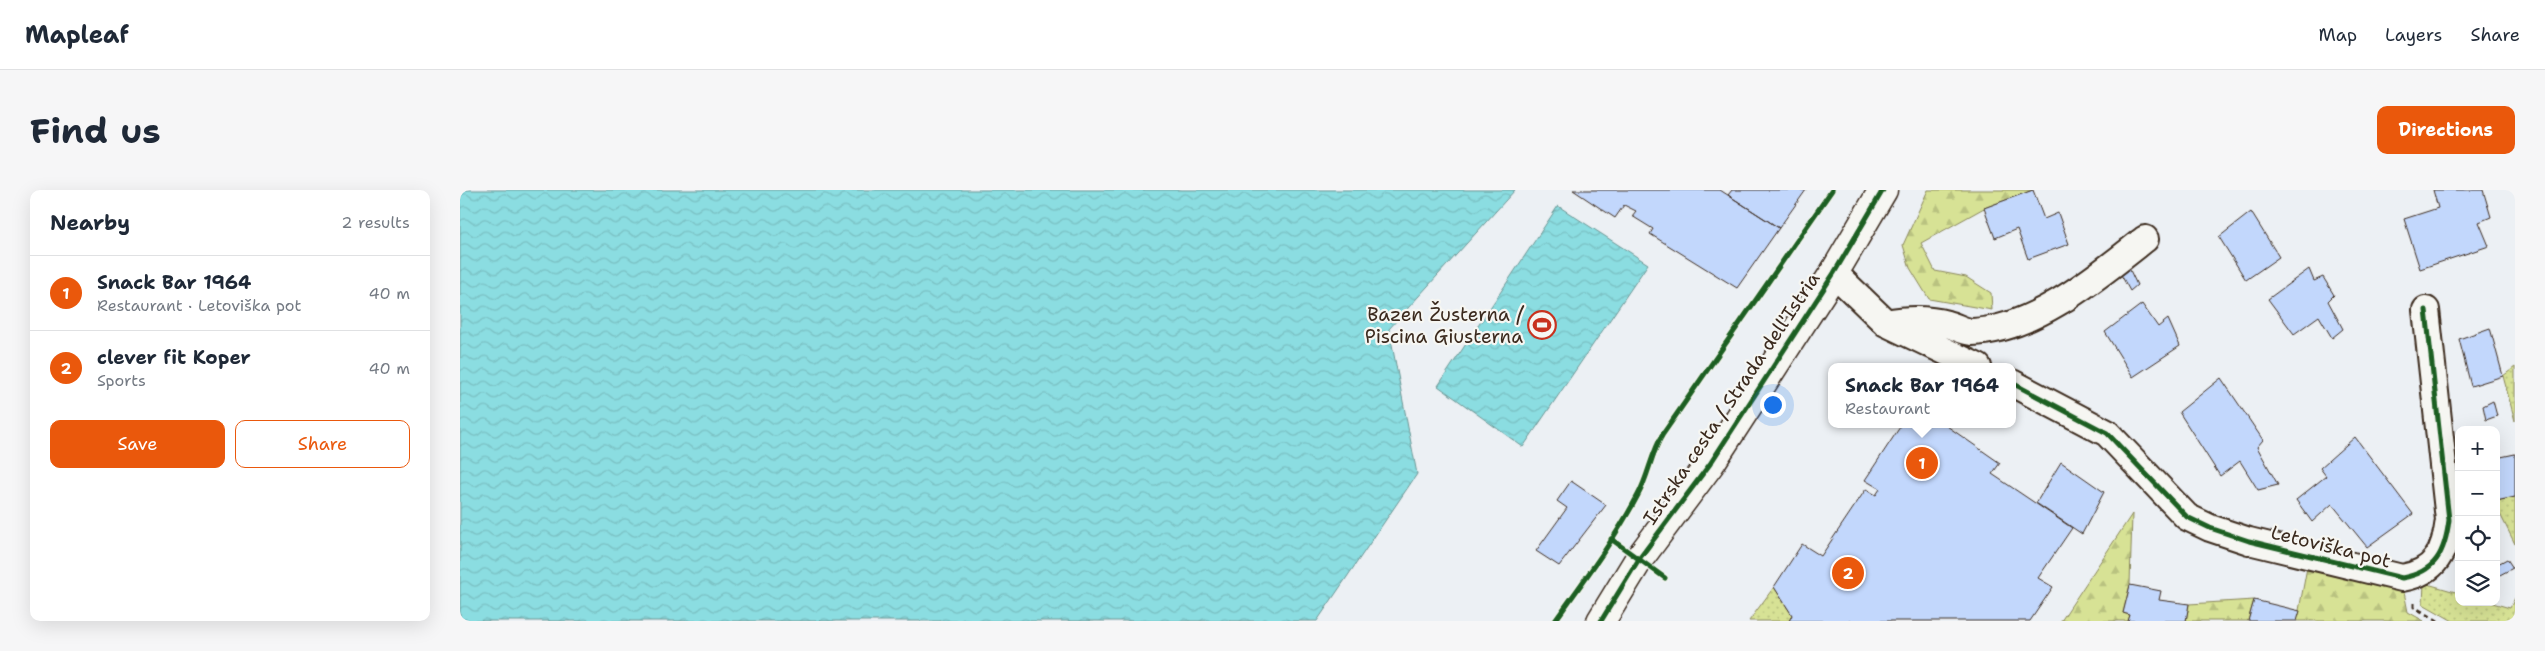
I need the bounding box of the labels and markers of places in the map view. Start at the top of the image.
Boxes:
place label: Bazen Žusterna / Piscina Giusterna [1365,301,1525,349]
sports icon: Bazen Žusterna / Piscina Giusterna [1527,310,1557,340]
pin: 1 [1906,444,1938,482]
pin: 2 [1832,554,1864,592]

